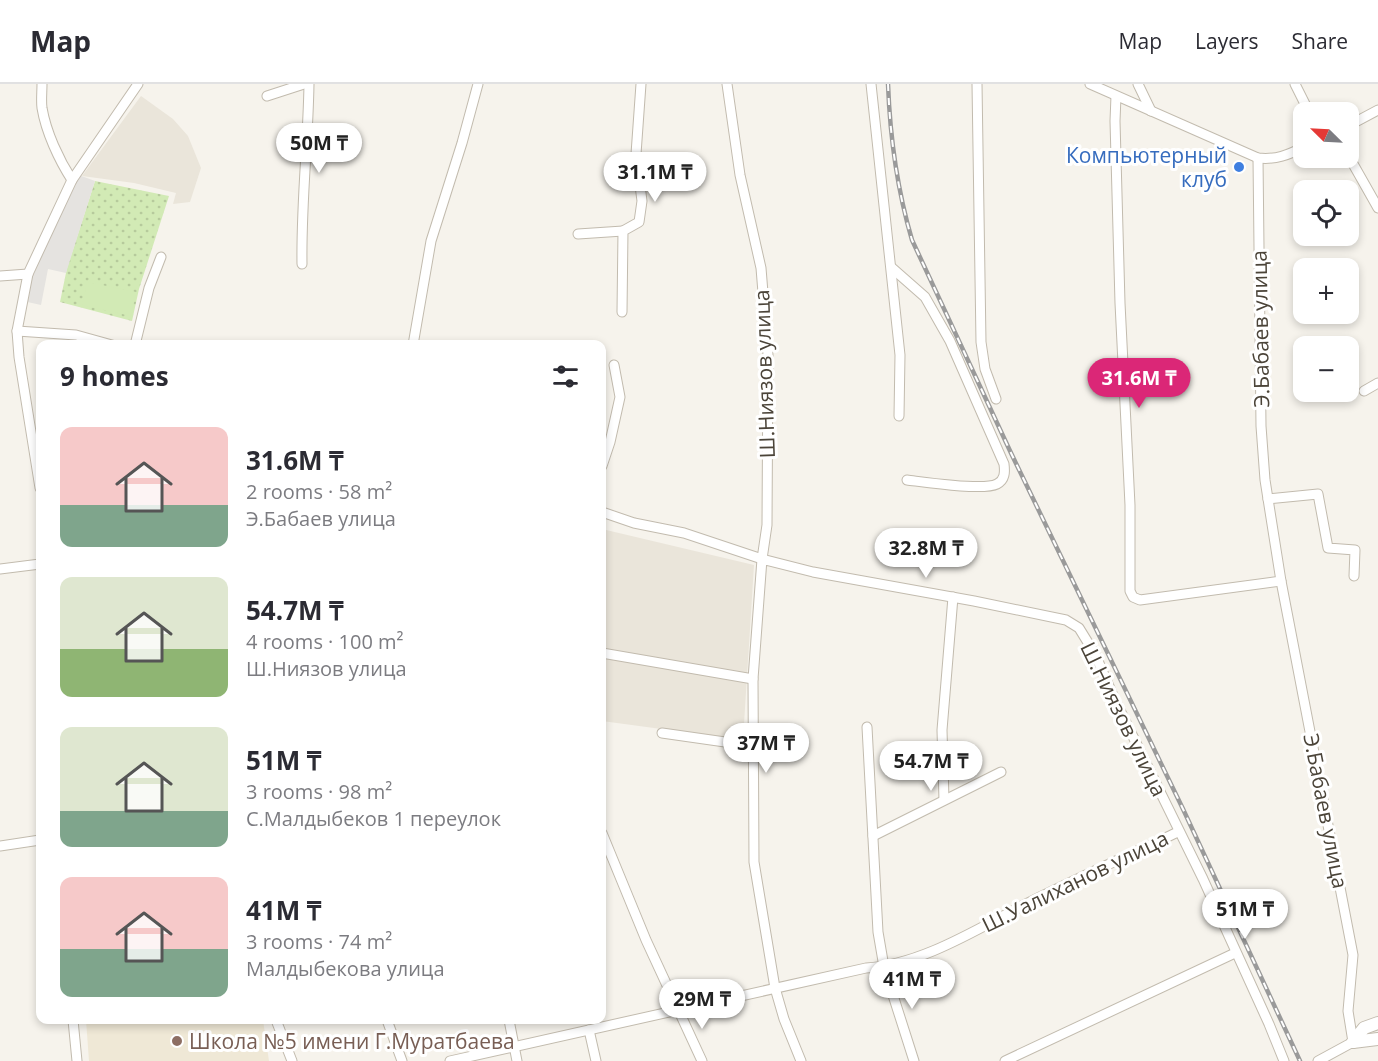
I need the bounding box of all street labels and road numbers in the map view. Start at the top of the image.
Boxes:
street label: Э.Бабаев улица [1245,250,1275,408]
street label: Ш.Ниязов улица [747,289,781,459]
street label: Ш.Ниязов улица [1074,637,1174,801]
street label: Э.Бабаев улица [1297,731,1355,891]
street label: Ш.Уалиханов улица [977,824,1173,938]

